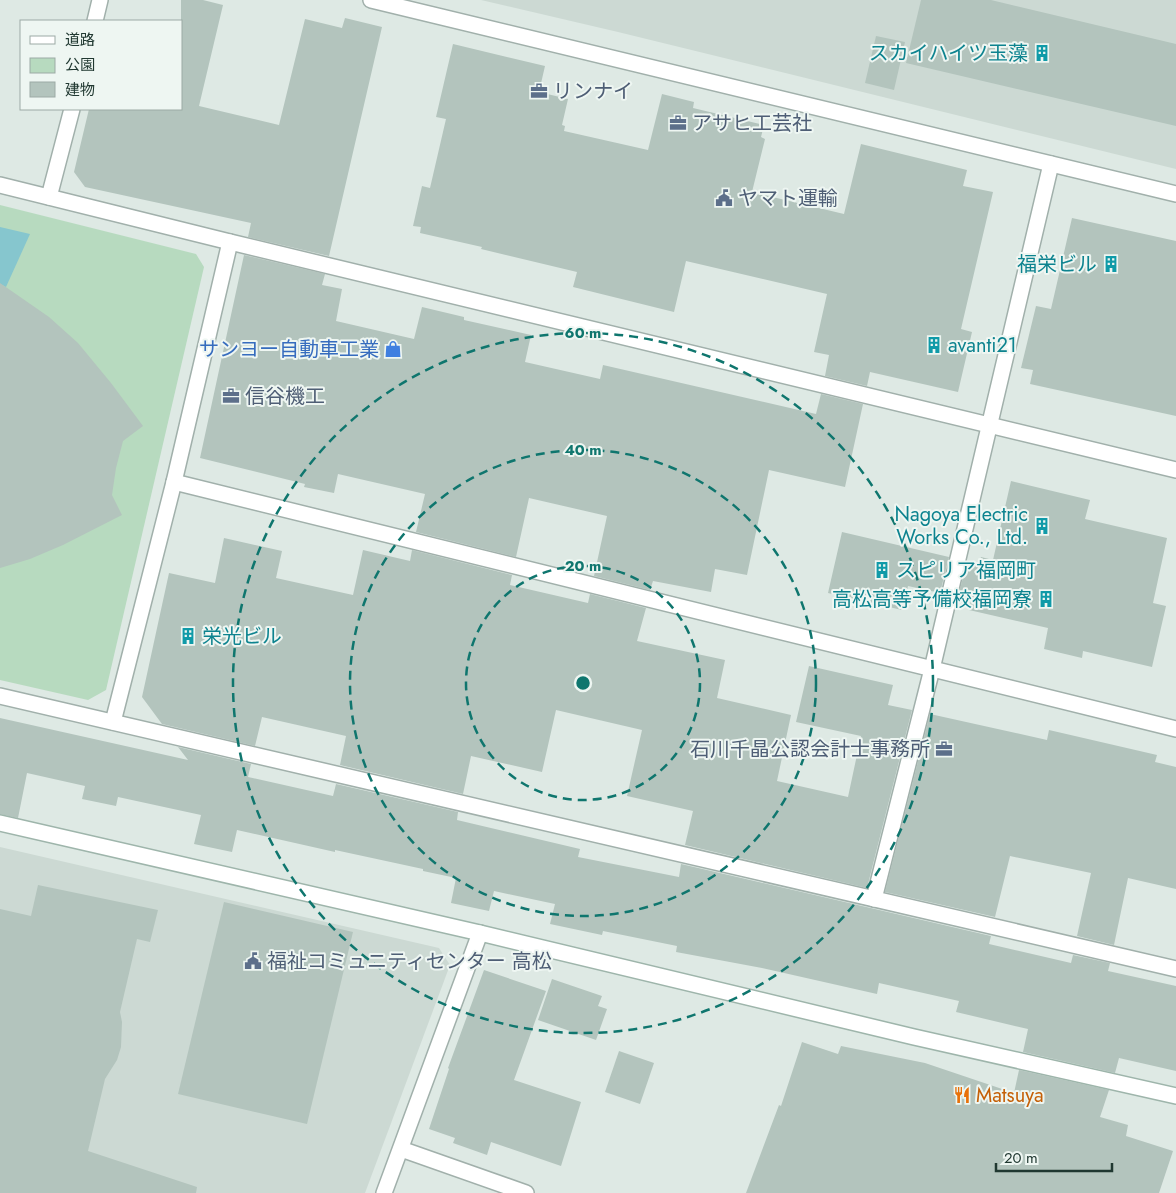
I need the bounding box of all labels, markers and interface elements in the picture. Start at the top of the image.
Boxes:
legend [20,20,182,110]
text: 道路 [65,29,95,51]
place label: スカイハイツ玉藻 [869,39,1028,68]
building icon: スカイハイツ玉藻 [1032,43,1052,63]
text: 公園 [65,54,95,76]
place label: リンナイ [553,77,633,106]
text: 建物 [65,79,95,101]
office icon: リンナイ [529,81,549,101]
place label: アサヒ工芸社 [692,109,812,138]
office icon: アサヒ工芸社 [668,113,688,133]
place label: ヤマト運輸 [738,184,838,213]
public building icon: ヤマト運輸 [714,188,734,208]
place label: 福栄ビル [1017,250,1097,279]
building icon: 福栄ビル [1101,254,1121,274]
text: 60 m [565,322,601,344]
place label: avanti21 [948,331,1017,360]
place label: サンヨー自動車工業 [199,335,379,364]
building icon: avanti21 [924,335,944,355]
shop icon: サンヨー自動車工業 [383,339,403,359]
place label: 信谷機工 [245,382,325,411]
office icon: 信谷機工 [221,386,241,406]
text: 40 m [564,439,602,461]
place label: Nagoya Electric Works Co., Ltd. [895,500,1028,552]
building icon: Nagoya Electric Works Co., Ltd. [1032,516,1052,536]
text: 20 m [565,555,601,577]
place label: スピリア福岡町 [896,556,1036,585]
building icon: スピリア福岡町 [872,560,892,580]
place label: 高松高等予備校福岡寮 [832,585,1032,614]
building icon: 高松高等予備校福岡寮 [1036,589,1056,609]
place label: 栄光ビル [202,622,282,651]
building icon: 栄光ビル [178,626,198,646]
centre of rings [574,674,592,692]
place label: 石川千晶公認会計士事務所 [690,735,930,764]
office icon: 石川千晶公認会計士事務所 [934,739,954,759]
place label: 福祉コミュニティセンター 高松 [267,947,552,976]
public building icon: 福祉コミュニティセンター 高松 [243,951,263,971]
place label: Matsuya [976,1081,1044,1110]
restaurant icon: Matsuya [952,1085,972,1105]
scale bar [996,1140,1112,1172]
text: 20 m [1004,1147,1038,1169]

